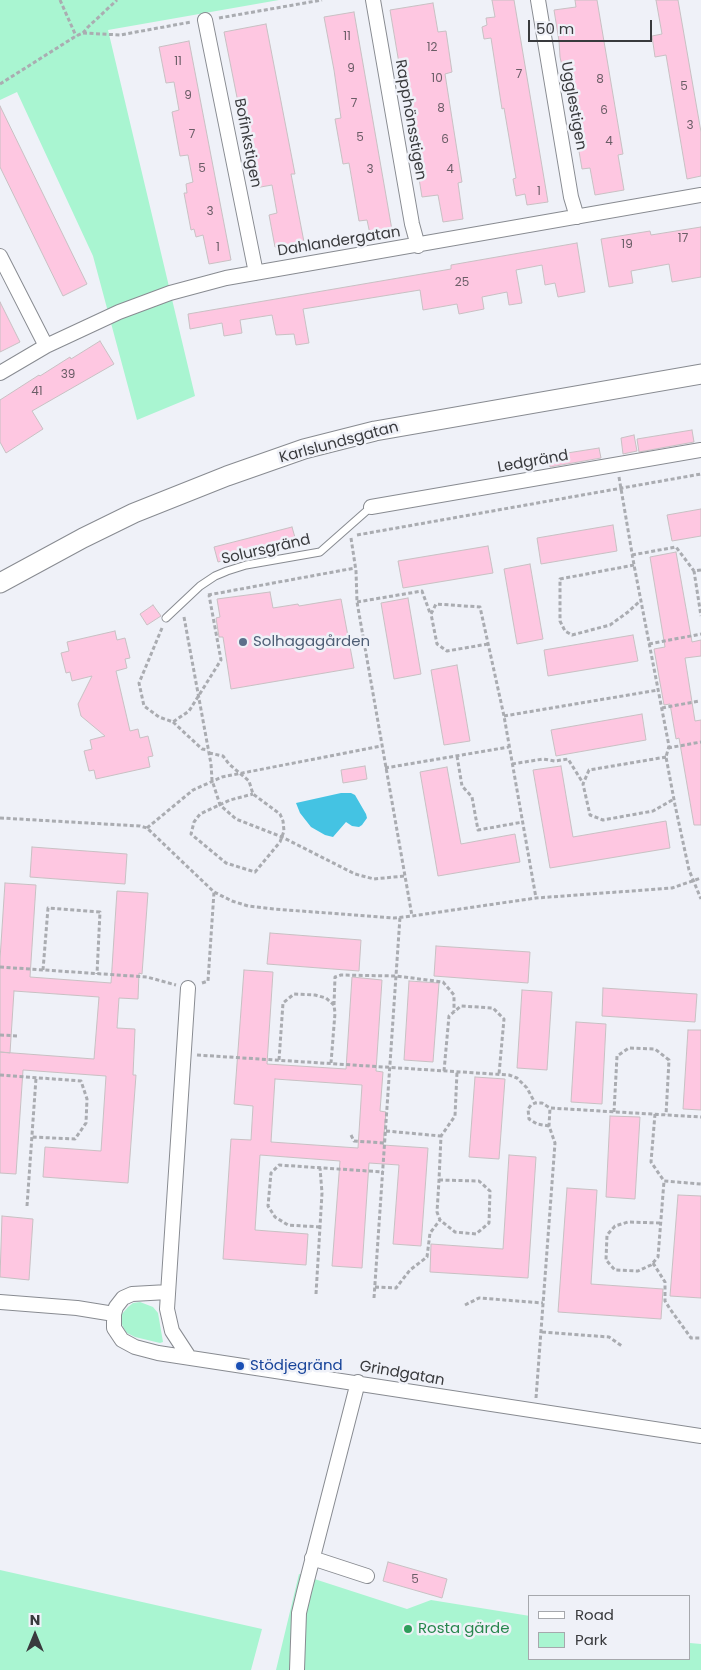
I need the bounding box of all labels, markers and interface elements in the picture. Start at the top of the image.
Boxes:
scale bar [531,10,655,42]
text: 50 m [536,18,574,39]
house number: 11 [343,30,351,44]
house number: 12 [427,41,437,55]
house number: 11 [174,55,182,69]
street label: Rapphönsstigen [391,58,429,182]
street label: Ugglestigen [556,60,590,152]
house number: 9 [347,62,355,76]
house number: 7 [516,68,522,82]
house number: 10 [431,72,443,86]
house number: 8 [596,73,604,87]
house number: 5 [680,80,688,94]
house number: 9 [184,89,192,103]
street label: Bofinkstigen [230,97,264,189]
house number: 7 [351,97,357,111]
house number: 8 [437,102,445,116]
house number: 6 [600,104,608,118]
house number: 3 [686,119,694,133]
house number: 7 [189,128,195,142]
house number: 5 [356,131,364,145]
house number: 6 [441,133,449,147]
house number: 4 [605,135,613,149]
house number: 5 [198,162,206,176]
house number: 3 [366,163,374,177]
house number: 4 [446,163,454,177]
house number: 1 [537,185,541,199]
house number: 3 [206,205,214,219]
street label: Dahlandergatan [276,223,402,261]
house number: 17 [678,232,688,246]
house number: 19 [621,238,633,252]
house number: 1 [216,241,220,255]
house number: 25 [455,276,469,290]
house number: 39 [61,368,75,382]
house number: 41 [31,385,43,399]
street label: Karlslundsgatan [277,418,401,468]
street label: Ledgränd [496,447,570,477]
street label: Solursgränd [220,531,312,569]
place label: Solhagagården [253,633,370,651]
marker: Solhagagården [237,636,249,648]
place label: Stödjegränd [250,1357,343,1375]
street label: Grindgatan [358,1358,446,1390]
marker: Stödjegränd [234,1360,246,1372]
house number: 5 [411,1573,419,1587]
legend [528,1595,691,1660]
text: Road [575,1604,614,1625]
north arrow [10,1610,60,1660]
text: N [30,1610,40,1630]
place label: Rosta gärde [418,1620,509,1638]
marker: Rosta gärde [402,1623,414,1635]
text: Park [575,1629,607,1650]

